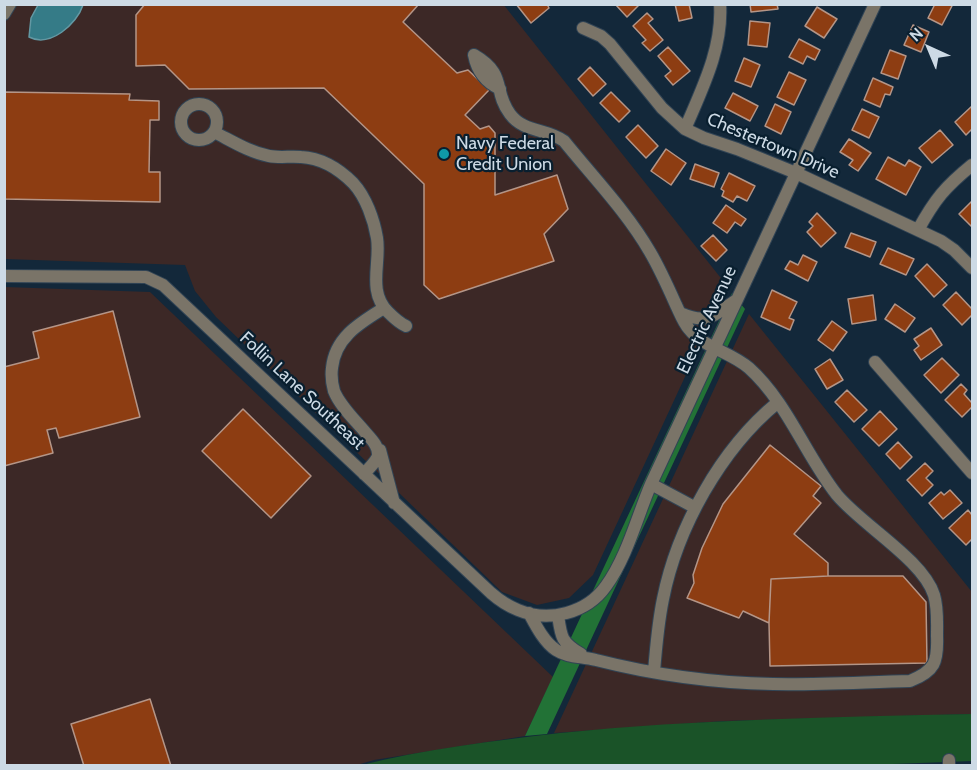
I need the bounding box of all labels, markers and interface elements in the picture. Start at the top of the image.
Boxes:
north arrow [899,18,959,78]
text: N [905,24,927,45]
street label: Chestertown Drive [704,108,842,184]
place label: Navy Federal Credit Union [456,133,554,176]
marker: Navy Federal Credit Union [437,147,451,161]
street label: Electric Avenue [673,263,741,377]
street label: Follin Lane Southeast [235,328,369,454]

